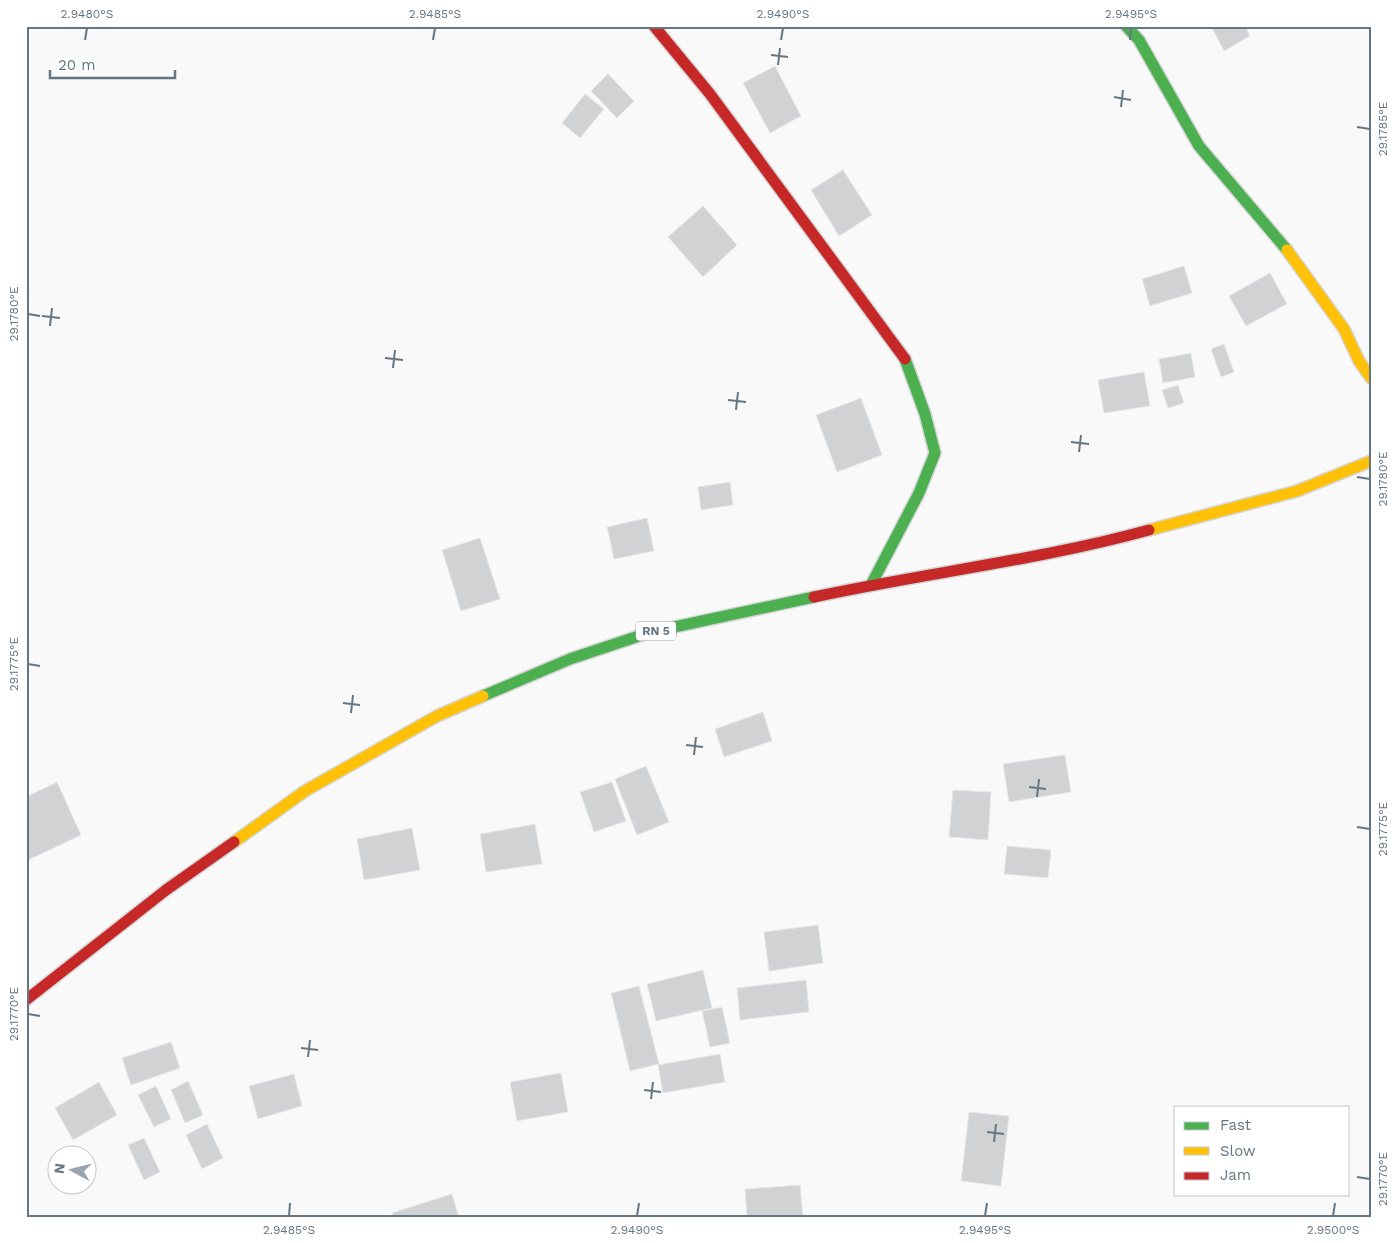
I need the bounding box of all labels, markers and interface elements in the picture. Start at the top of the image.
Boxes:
text: 2.9480°S [61,7,114,21]
text: 2.9485°S [409,7,461,21]
text: 2.9490°S [756,7,810,21]
text: 2.9495°S [1105,7,1157,21]
scale bar [50,48,175,80]
text: 20 m [58,56,96,74]
text: 29.1785°E [1376,101,1390,156]
text: 29.1780°E [7,286,21,342]
text: 29.1780°E [1376,451,1390,507]
road number: RN 5 [636,622,676,640]
text: 29.1775°E [7,636,21,691]
text: 29.1775°E [1376,801,1390,856]
text: 29.1770°E [7,986,21,1041]
legend [1174,1106,1350,1196]
text: Fast [1220,1116,1252,1134]
text: Slow [1220,1142,1256,1160]
north arrow [48,1146,98,1196]
text: 29.1770°E [1376,1151,1390,1206]
text: N [51,1162,68,1175]
text: Jam [1220,1166,1251,1184]
text: 2.9485°S [263,1223,315,1237]
text: 2.9490°S [610,1223,664,1237]
text: 2.9495°S [959,1223,1011,1237]
text: 2.9500°S [1307,1223,1359,1237]

